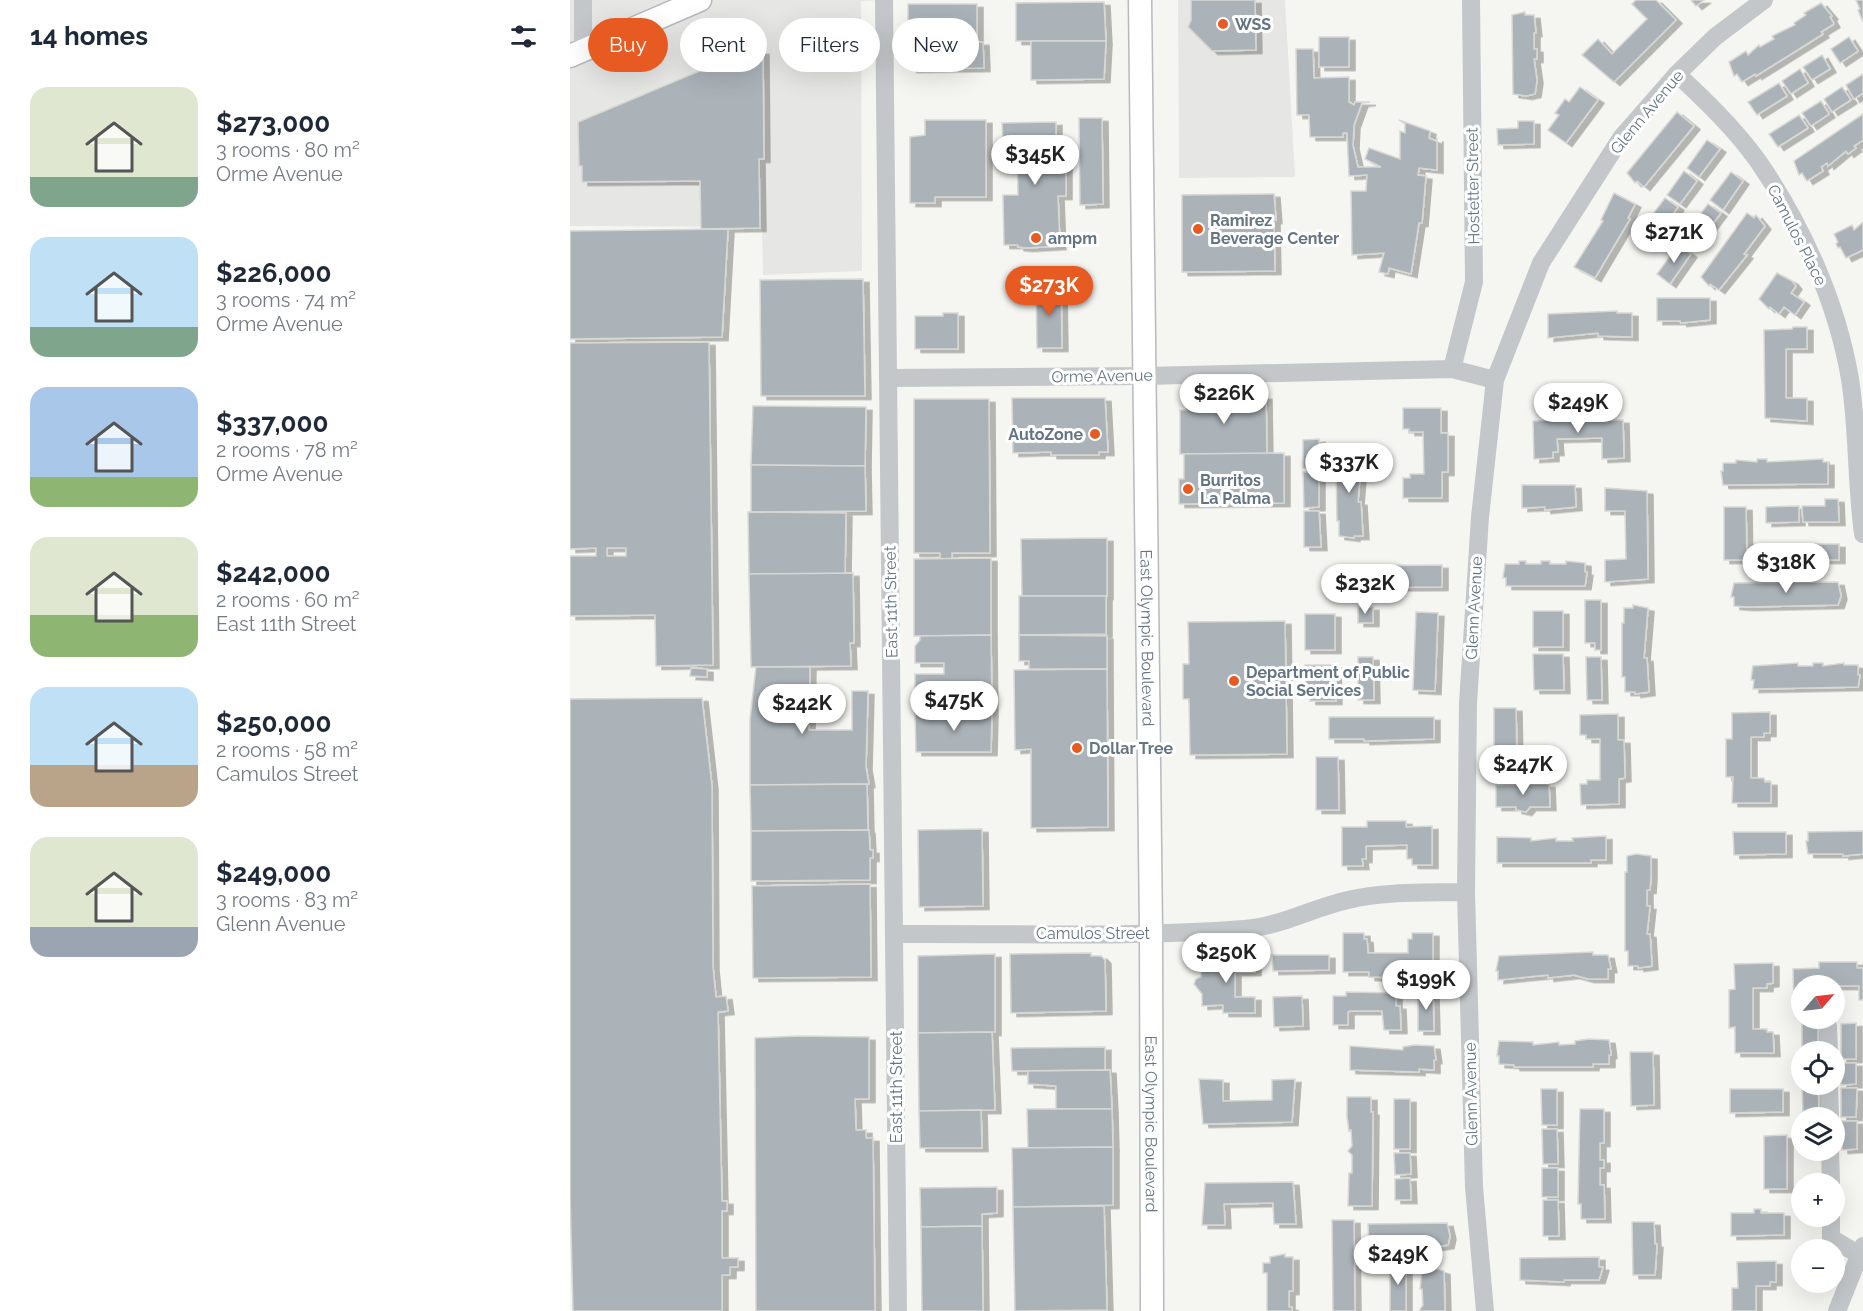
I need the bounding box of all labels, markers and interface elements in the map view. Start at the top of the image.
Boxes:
place label: WSS [1235,15,1271,34]
marker: WSS [1216,17,1230,31]
chip: Buy [588,18,668,72]
chip: Rent [680,18,767,72]
chip: Filters [779,18,880,72]
chip: New [892,18,979,72]
icon: filters [507,20,540,53]
text: 14 homes [30,21,148,51]
street label: Glenn Avenue [1606,66,1688,158]
text: $273,000 [216,108,330,138]
icon: home [78,111,150,183]
street label: Hostetter Street [1462,127,1484,245]
pin: $345K [993,135,1077,186]
text: 3 rooms · 80 m² [216,138,360,162]
text: $345K [1005,142,1065,166]
text: Orme Avenue [216,162,343,186]
street label: Camulos Place [1763,181,1831,289]
place label: Ramirez Beverage Center [1210,211,1339,248]
pin: $271K [1632,213,1716,264]
text: $271K [1645,220,1703,244]
marker: Ramirez Beverage Center [1191,222,1205,236]
place label: ampm [1048,229,1097,248]
marker: ampm [1029,231,1043,245]
text: $226,000 [216,258,332,288]
icon: home [78,261,150,333]
pin: $273K [1007,266,1091,317]
text: $273K [1019,273,1079,297]
text: 3 rooms · 74 m² [216,288,356,312]
text: Orme Avenue [216,312,343,336]
street label: Orme Avenue [1051,366,1153,386]
pin: $226K [1182,374,1266,425]
text: $226K [1194,381,1254,405]
pin: $249K [1536,383,1620,434]
text: $249K [1548,390,1608,414]
text: $337,000 [216,408,328,438]
icon: home [78,411,150,483]
place label: AutoZone [1008,425,1083,444]
marker: AutoZone [1088,427,1102,441]
text: 2 rooms · 78 m² [216,438,358,462]
pin: $337K [1307,443,1391,494]
text: $337K [1319,450,1379,474]
text: Orme Avenue [216,462,343,486]
place label: Burritos La Palma [1200,471,1271,508]
marker: Burritos La Palma [1181,482,1195,496]
pin: $318K [1744,543,1828,594]
street label: East 11th Street [881,545,901,658]
street label: East Olympic Boulevard [1137,549,1158,727]
text: $318K [1756,550,1816,574]
street label: Glenn Avenue [1462,556,1486,660]
text: $242,000 [216,558,331,588]
icon: home [78,561,150,633]
pin: $232K [1323,564,1407,615]
text: $232K [1335,571,1395,595]
text: 2 rooms · 60 m² [216,588,360,612]
text: East 11th Street [216,612,357,636]
place label: Department of Public Social Services [1246,663,1410,700]
marker: Department of Public Social Services [1227,674,1241,688]
pin: $475K [912,681,996,732]
pin: $242K [760,684,844,735]
text: $475K [924,688,984,712]
text: $242K [772,691,832,715]
text: $250,000 [216,708,331,738]
icon: home [78,711,150,783]
text: 2 rooms · 58 m² [216,738,358,762]
place label: Dollar Tree [1089,739,1173,758]
marker: Dollar Tree [1070,741,1084,755]
pin: $247K [1481,745,1565,796]
text: $247K [1493,752,1553,776]
text: Camulos Street [216,762,358,786]
text: $249,000 [216,858,331,888]
icon: home [78,861,150,933]
text: 3 rooms · 83 m² [216,888,358,912]
text: Glenn Avenue [216,912,345,936]
street label: Camulos Street [1036,924,1151,943]
pin: $250K [1184,933,1268,984]
text: $250K [1196,940,1256,964]
pin: $199K [1384,960,1468,1011]
text: $199K [1396,967,1456,991]
north arrow [1791,975,1845,1029]
map controls [1791,975,1845,1293]
street label: East 11th Street [887,1030,906,1143]
street label: East Olympic Boulevard [1142,1035,1161,1213]
button: locate [1791,1041,1845,1095]
street label: Glenn Avenue [1461,1042,1481,1146]
button: layers [1791,1107,1845,1161]
button: + [1791,1173,1845,1227]
pin: $249K [1356,1235,1440,1286]
button: − [1791,1239,1845,1293]
text: $249K [1368,1242,1428,1266]

